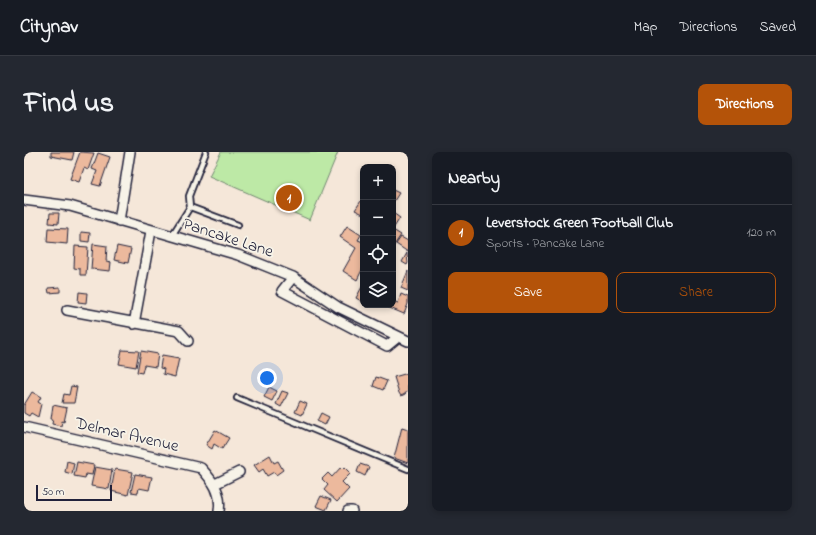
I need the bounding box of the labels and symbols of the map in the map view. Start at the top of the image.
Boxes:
pin: 1 [276,183,302,213]
street label: Pancake Lane [179,212,277,265]
your location [257,368,277,388]
street label: Delmar Avenue [72,411,182,459]
scale bar [36,483,112,502]

